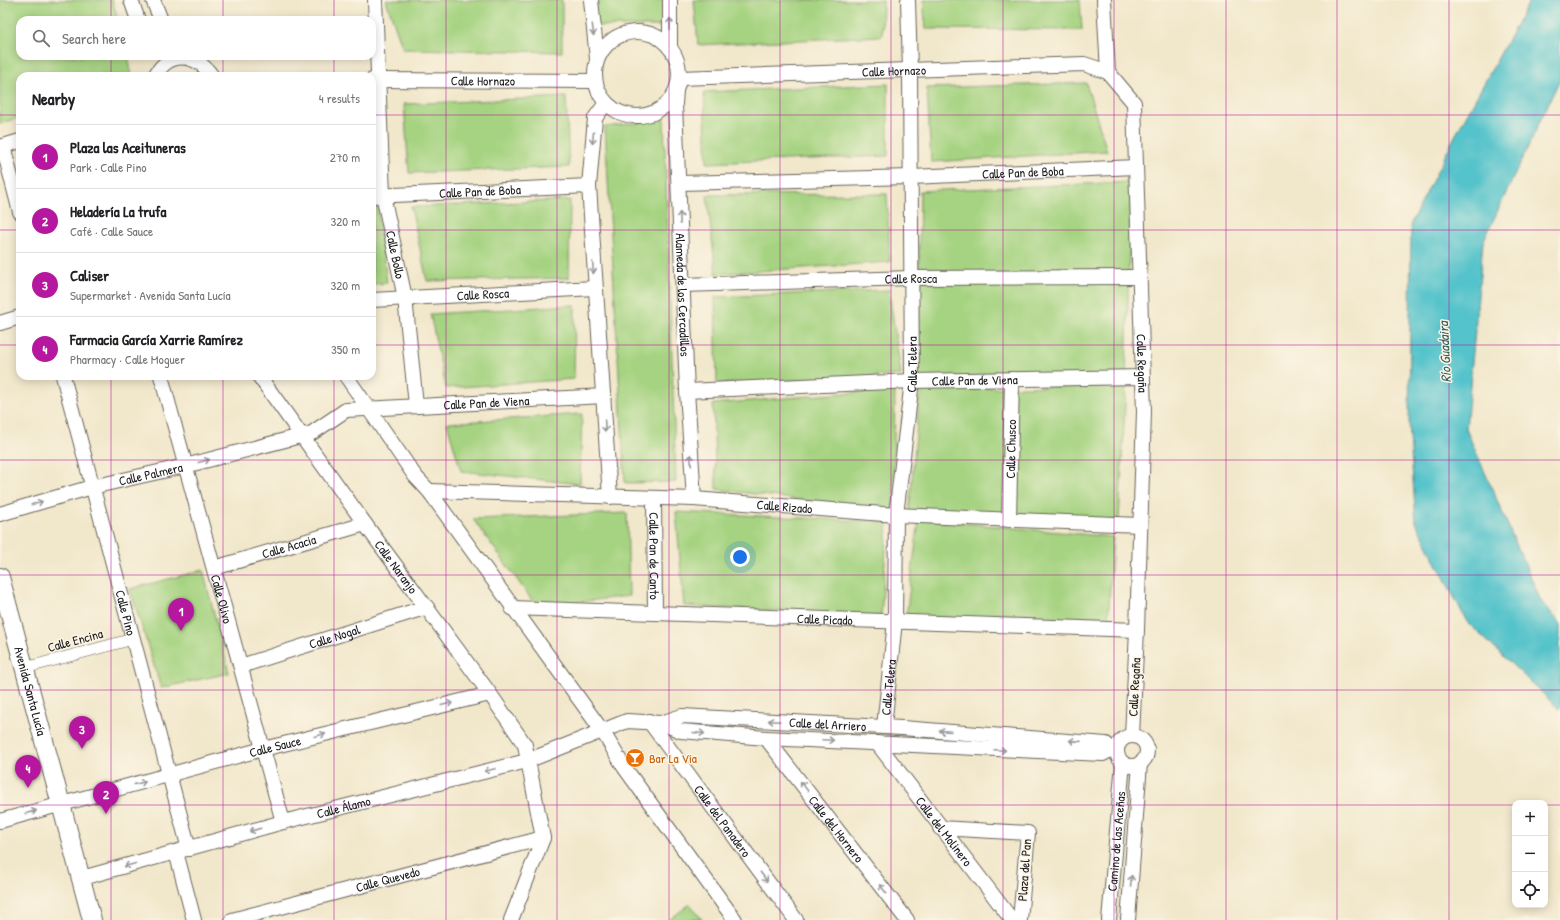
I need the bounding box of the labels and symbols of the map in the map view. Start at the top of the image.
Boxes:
one-way arrow [666,18,674,31]
one-way arrow [589,23,597,36]
street label: Calle Hornazo [861,60,926,81]
street label: Calle Hornazo [451,71,515,90]
one-way arrow [589,131,596,144]
street label: Calle Pan de Boba [982,161,1064,183]
street label: Calle Pan de Boba [439,180,521,202]
one-way arrow [676,212,684,225]
street label: Calle Bollo [382,229,410,280]
street label: Alameda de los Cercadillos [671,233,695,357]
one-way arrow [590,261,597,274]
street label: Calle Rosca [884,269,937,288]
street label: Calle Rosca [456,284,509,304]
water label: Río Guadaira [1433,319,1455,383]
street label: Calle Regaña [1132,334,1152,393]
street label: Calle Telera [902,336,921,394]
street label: Calle Pan de Viena [932,370,1018,390]
street label: Calle Pan de Viena [443,391,530,414]
one-way arrow [602,419,609,432]
street label: Calle Chusco [1001,419,1020,479]
one-way arrow [688,454,695,467]
one-way arrow [197,457,210,464]
street label: Calle Palmera [117,458,184,490]
street label: Calle Rizado [756,495,813,517]
one-way arrow [31,499,44,506]
street label: Calle Pan de Canto [645,512,664,600]
street label: Calle Acacia [260,530,318,563]
street label: Calle Naranjo [371,536,422,597]
your location [730,547,750,567]
street label: Calle Olivo [207,572,237,625]
street label: Calle Pino [111,588,141,637]
pin: 1 [168,598,194,631]
street label: Calle Picado [797,609,853,629]
street label: Calle Nogal [307,620,363,653]
street label: Calle Encina [45,624,105,656]
street label: Avenida Santa Lucía [10,644,51,737]
street label: Calle Regaña [1123,657,1145,717]
street label: Calle Telera [876,658,900,716]
one-way arrow [440,700,453,708]
street label: Calle del Arriero [788,713,867,735]
pin: 3 [69,716,95,749]
one-way arrow [768,717,781,725]
one-way arrow [939,728,952,735]
one-way arrow [692,729,705,736]
street label: Calle Sauce [247,731,303,761]
one-way arrow [313,731,326,739]
one-way arrow [821,737,834,744]
one-way arrow [1069,738,1082,745]
one-way arrow [993,746,1006,754]
bar icon: Bar La Vía [624,747,646,769]
place label: Bar La Vía [649,749,697,767]
pin: 4 [15,755,41,788]
one-way arrow [483,767,496,775]
one-way arrow [134,778,147,786]
pin: 2 [93,781,119,814]
street label: Calle del Panadero [690,781,755,861]
one-way arrow [800,781,808,792]
street label: Camino de las Aceñas [1103,790,1129,892]
street label: Calle Álamo [315,791,372,822]
street label: Calle del Hornero [805,792,868,866]
street label: Calle del Molinero [912,793,977,870]
one-way arrow [24,808,37,815]
one-way arrow [249,827,262,834]
street label: Plaza del Pan [1013,838,1035,902]
one-way arrow [124,862,137,869]
street label: Calle Quevedo [354,862,422,896]
one-way arrow [760,871,768,882]
one-way arrow [1127,875,1134,888]
one-way arrow [879,884,888,895]

